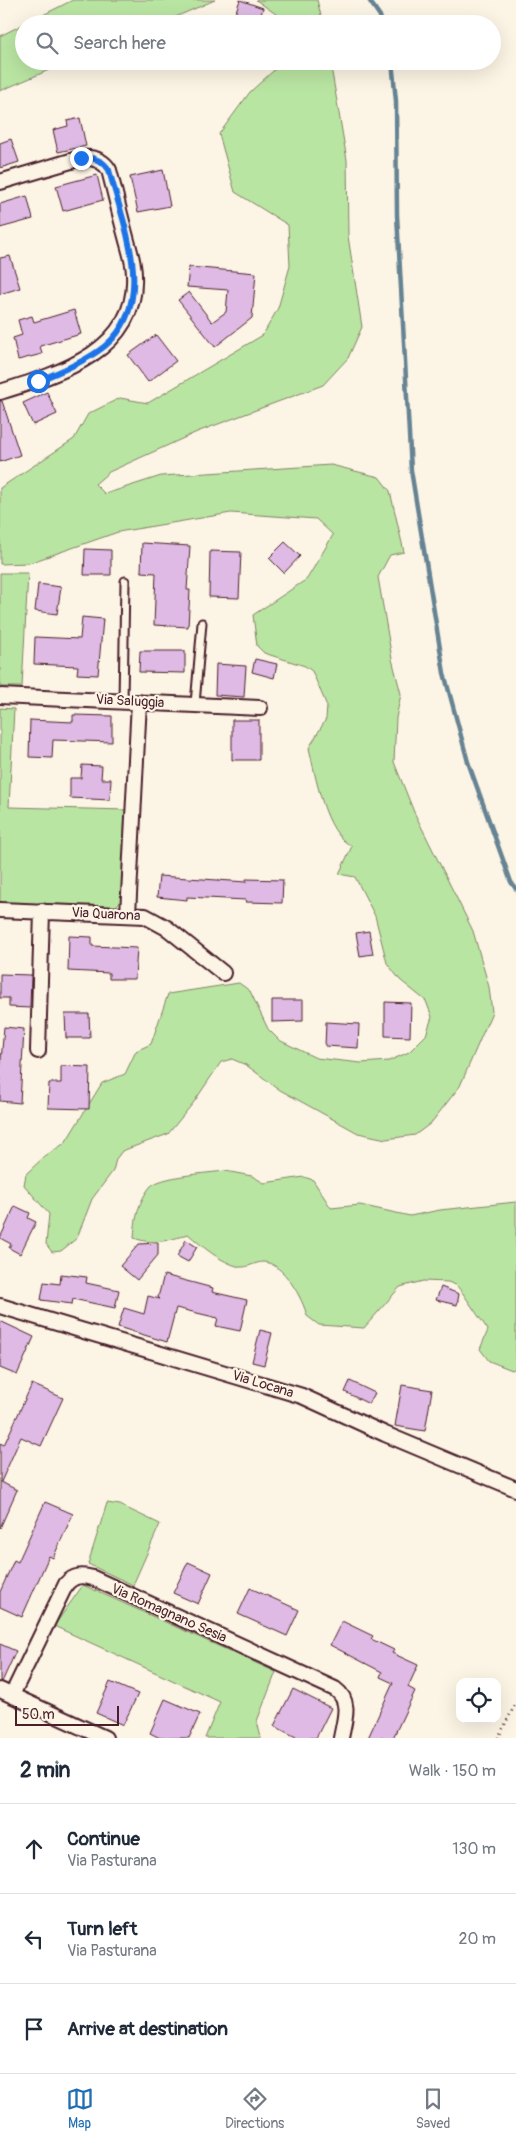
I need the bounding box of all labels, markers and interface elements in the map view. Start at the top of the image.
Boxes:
search box [15,15,501,70]
icon: search [33,29,61,57]
text: Search here [73,31,166,55]
route end [70,147,93,170]
route start [27,370,50,393]
street label: Via Saluggia [95,691,165,711]
street label: Via Quarona [71,904,141,924]
street label: Via Locana [230,1367,296,1401]
street label: Via Romagnano Sesia [109,1580,229,1646]
map controls [456,1678,501,1723]
button: locate [456,1678,501,1723]
scale bar [15,1703,119,1726]
text: 50 m [22,1706,55,1723]
text: 2 min [20,1757,70,1784]
text: Walk · 150 m [409,1761,496,1781]
text: Continue [67,1827,140,1851]
icon: ahead [20,1835,48,1863]
text: 130 m [452,1839,496,1859]
text: Via Pasturana [67,1851,157,1871]
text: Turn left [67,1917,137,1941]
icon: left [20,1925,48,1953]
text: 20 m [458,1929,496,1949]
text: Via Pasturana [67,1941,157,1961]
icon: arrive [20,2015,48,2043]
text: Arrive at destination [67,2017,228,2041]
tab: Map [66,2085,94,2132]
tab: Directions [225,2085,284,2132]
tab: Saved [416,2085,450,2132]

